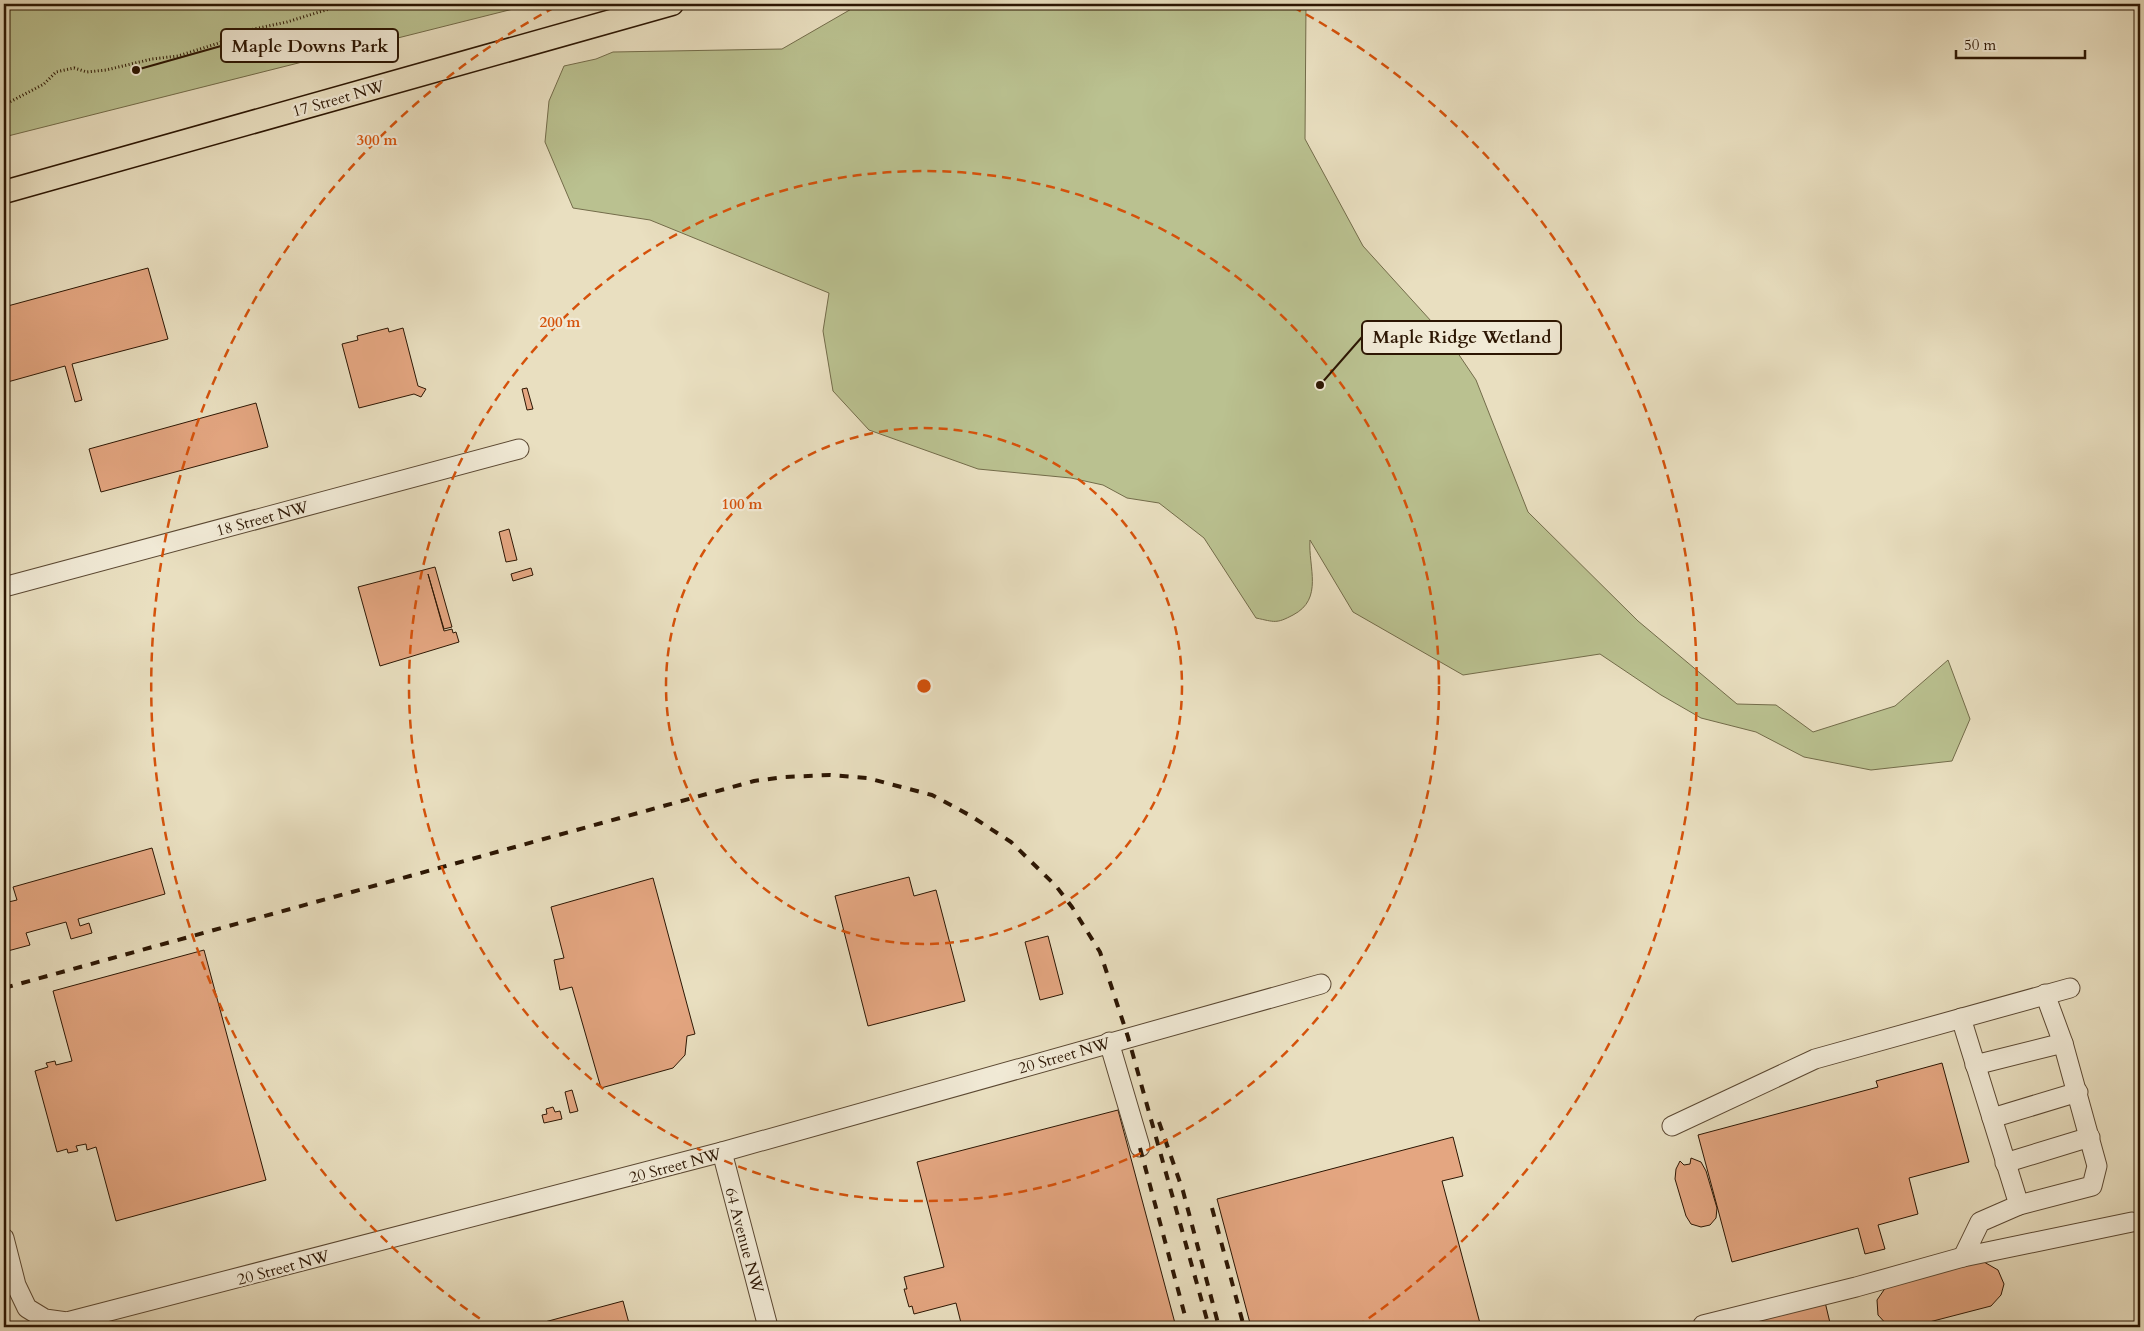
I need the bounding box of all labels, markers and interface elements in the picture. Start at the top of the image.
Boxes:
scale bar [1956,28,2085,60]
callout: Maple Downs Park [221,29,398,62]
text: Maple Downs Park [232,34,389,59]
text: 50 m [1964,35,1996,55]
street label: 17 Street NW [290,75,387,123]
text: 300 m [357,130,398,150]
text: 200 m [540,312,581,332]
callout: Maple Ridge Wetland [1362,321,1561,354]
text: Maple Ridge Wetland [1373,325,1552,350]
text: 100 m [722,494,763,514]
street label: 18 Street NW [214,496,311,542]
centre of rings [915,677,933,695]
street label: 20 Street NW [1016,1032,1113,1080]
street label: 20 Street NW [627,1143,724,1189]
street label: 64 Avenue NW [719,1185,769,1296]
street label: 20 Street NW [235,1245,332,1291]

